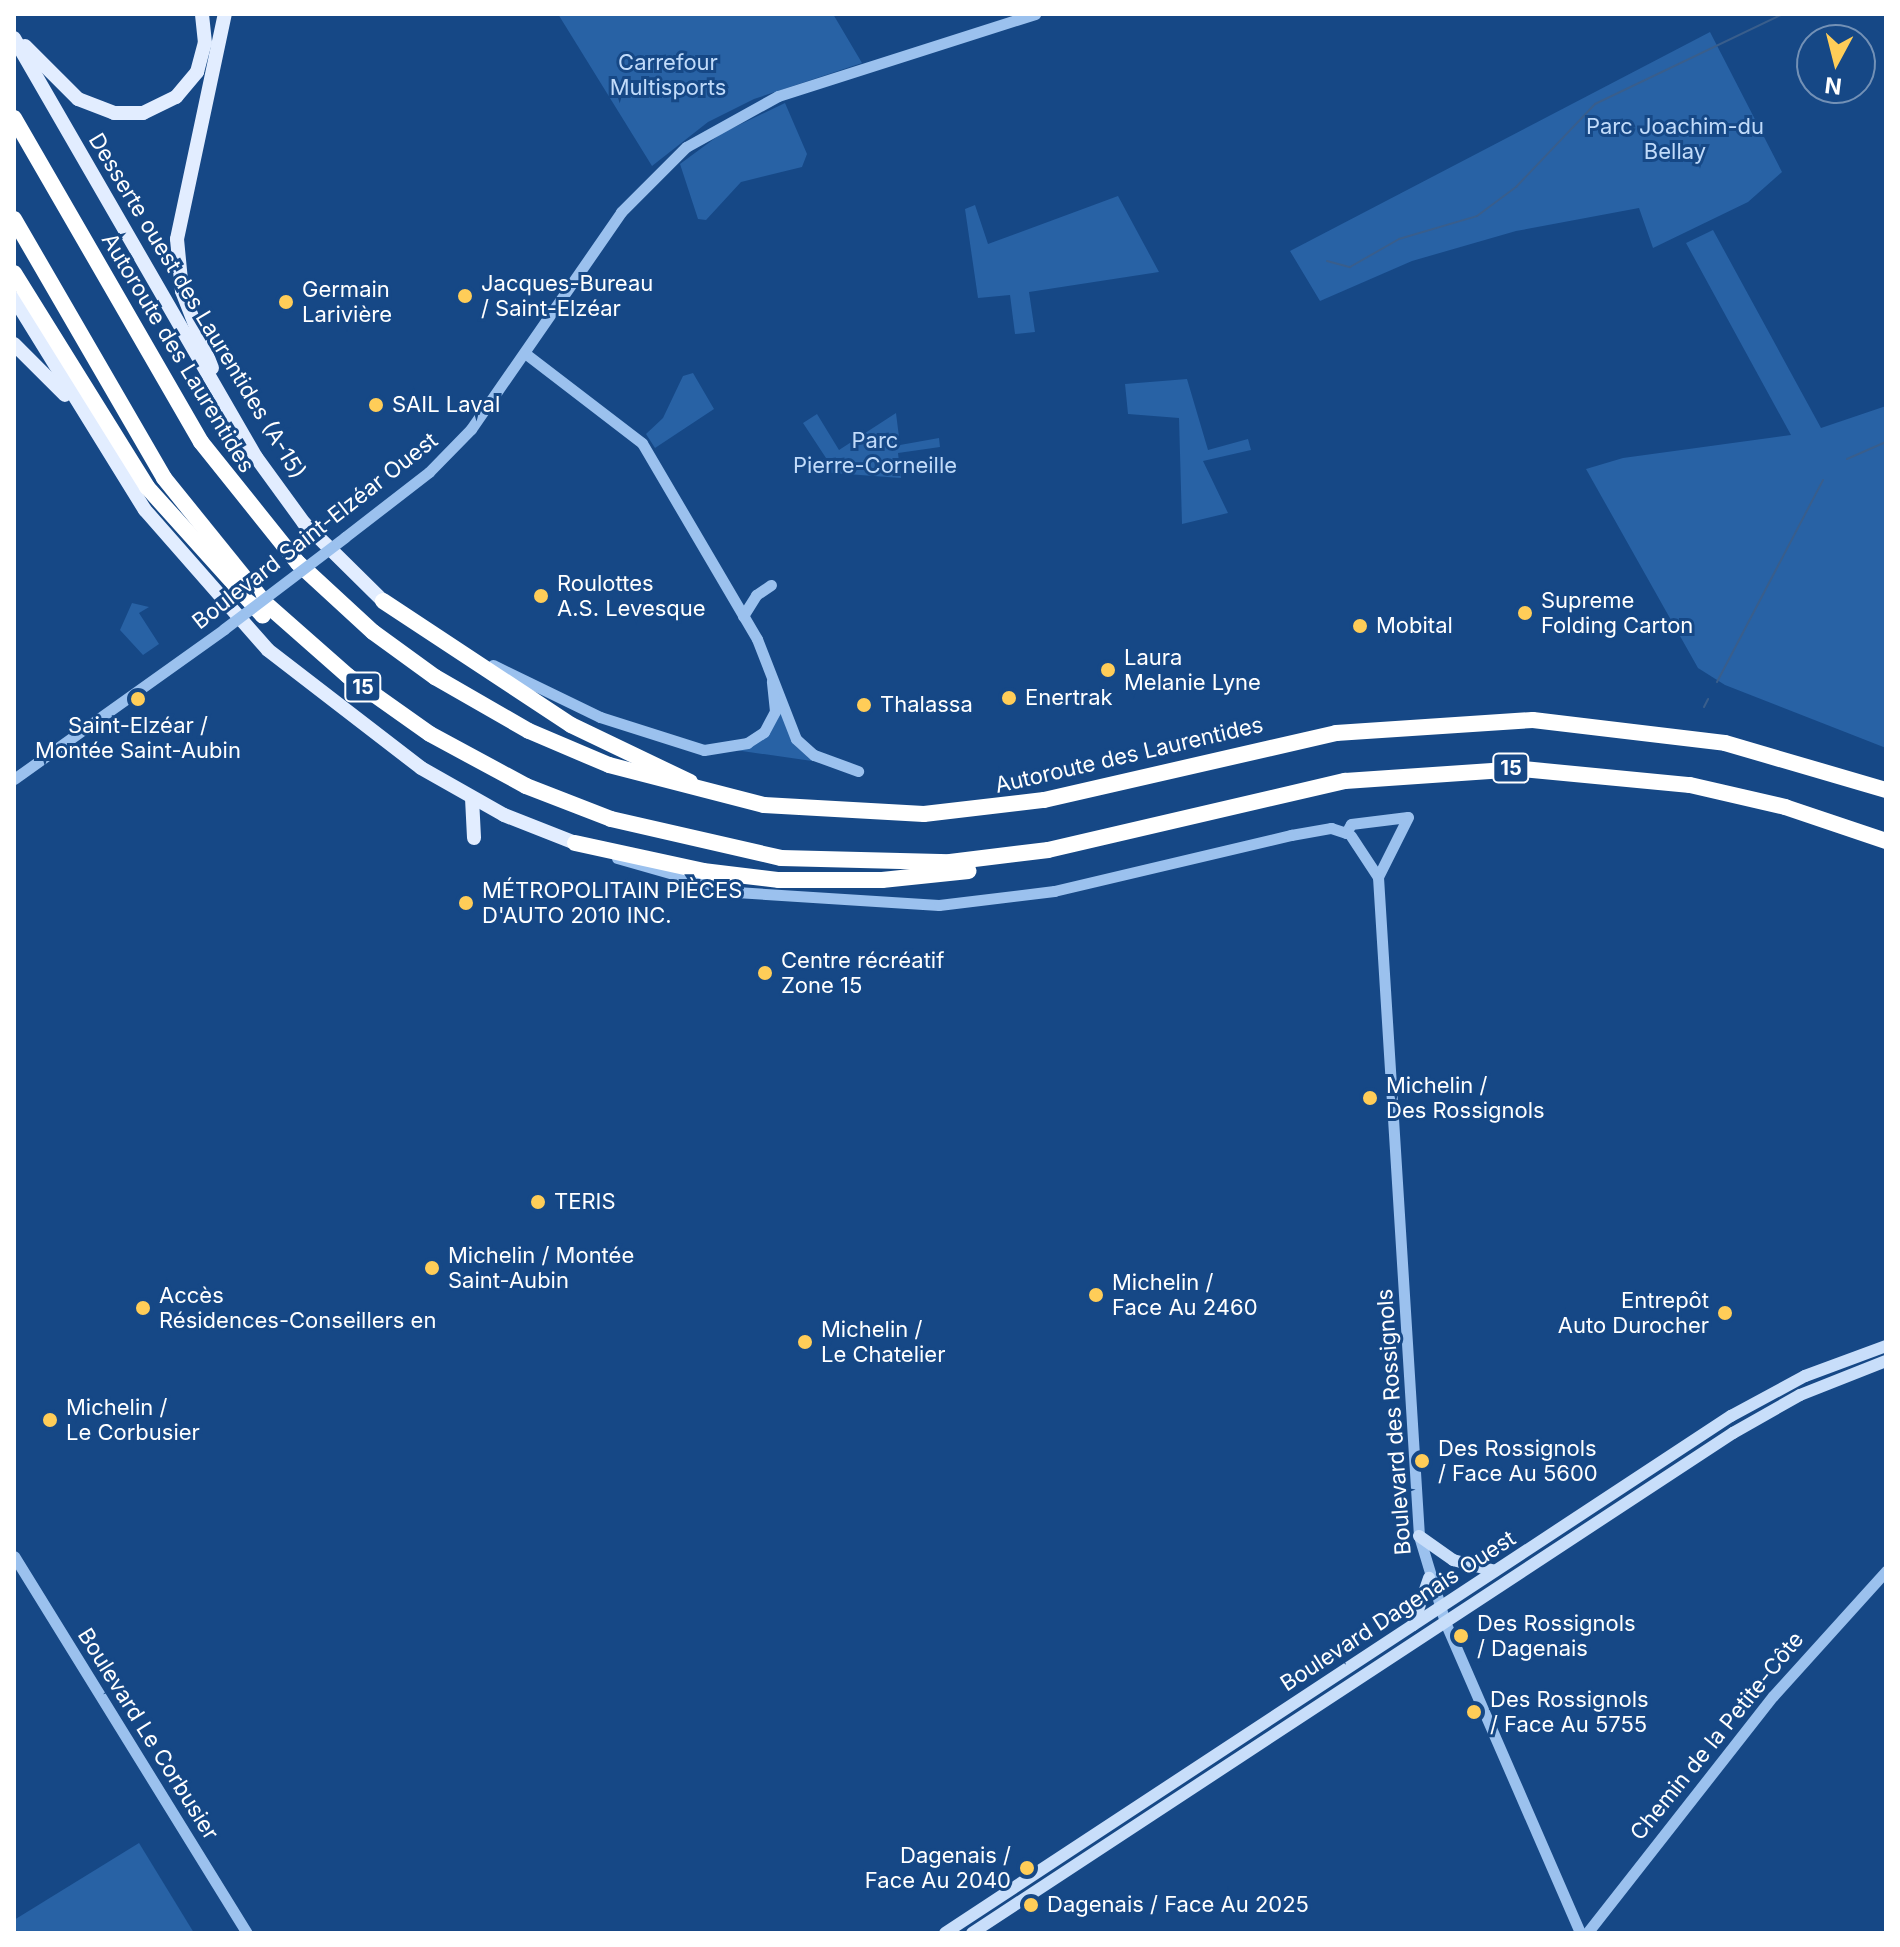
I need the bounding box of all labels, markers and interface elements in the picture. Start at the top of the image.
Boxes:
north arrow [1796,24,1876,104]
park label: Carrefour Multisports [610,49,726,100]
text: N [1823,72,1843,100]
park label: Parc Joachim-du Bellay [1586,113,1764,164]
street label: Desserte ouest des Laurentides (A-15) [83,128,311,484]
street label: Autoroute des Laurentides [96,229,260,477]
place label: Jacques-Bureau / Saint-Elzéar [481,270,653,322]
place label: Germain Larivière [302,276,392,328]
marker: Jacques-Bureau / Saint-Elzéar [456,287,474,305]
marker: Germain Larivière [277,293,295,311]
place label: SAIL Laval [392,392,500,418]
marker: SAIL Laval [367,396,385,414]
street label: Boulevard Saint-Elzéar Ouest [187,427,443,635]
park label: Parc Pierre-Corneille [793,427,957,478]
place label: Roulottes A.S. Levesque [557,570,706,622]
marker: Roulottes A.S. Levesque [532,587,550,605]
place label: Supreme Folding Carton [1541,587,1693,638]
marker: Supreme Folding Carton [1516,604,1534,622]
place label: Mobital [1376,613,1453,639]
marker: Mobital [1351,617,1369,635]
place label: Laura Melanie Lyne [1124,644,1261,696]
marker: Laura Melanie Lyne [1099,661,1117,679]
road number: 15 [343,671,383,703]
place label: Enertrak [1025,685,1113,711]
marker: Enertrak [1000,689,1018,707]
marker: Saint-Elzéar / Montée Saint-Aubin [129,690,147,708]
place label: Thalassa [880,692,973,718]
marker: Thalassa [855,696,873,714]
street label: Autoroute des Laurentides [992,711,1266,799]
place label: Saint-Elzéar / Montée Saint-Aubin [35,712,241,764]
road number: 15 [1491,752,1531,784]
place label: MÉTROPOLITAIN PIÈCES D'AUTO 2010 INC. [482,877,742,928]
marker: MÉTROPOLITAIN PIÈCES D'AUTO 2010 INC. [457,894,475,912]
place label: Centre récréatif Zone 15 [781,947,944,998]
marker: Centre récréatif Zone 15 [756,964,774,982]
place label: Michelin / Des Rossignols [1386,1072,1545,1124]
marker: Michelin / Des Rossignols [1361,1089,1379,1107]
place label: TERIS [554,1189,616,1215]
marker: TERIS [529,1193,547,1211]
place label: Michelin / Montée Saint-Aubin [448,1242,634,1294]
marker: Michelin / Montée Saint-Aubin [423,1259,441,1277]
place label: Michelin / Face Au 2460 [1112,1269,1258,1320]
place label: Accès Résidences-Conseillers en [159,1282,436,1334]
marker: Michelin / Face Au 2460 [1087,1286,1105,1304]
place label: Entrepôt Auto Durocher [1558,1287,1709,1338]
street label: Boulevard des Rossignols [1372,1288,1416,1556]
marker: Accès Résidences-Conseillers en [134,1299,152,1317]
marker: Entrepôt Auto Durocher [1716,1304,1734,1322]
place label: Michelin / Le Chatelier [821,1316,945,1368]
marker: Michelin / Le Chatelier [796,1333,814,1351]
place label: Michelin / Le Corbusier [66,1394,200,1446]
marker: Michelin / Le Corbusier [41,1411,59,1429]
place label: Des Rossignols / Face Au 5600 [1438,1435,1598,1486]
marker: Des Rossignols / Face Au 5600 [1413,1452,1431,1470]
street label: Boulevard Dagenais Ouest [1275,1525,1521,1697]
place label: Des Rossignols / Dagenais [1477,1610,1636,1662]
street label: Boulevard Le Corbusier [72,1623,224,1845]
marker: Des Rossignols / Dagenais [1452,1627,1470,1645]
street label: Chemin de la Petite-Côte [1625,1627,1809,1845]
place label: Des Rossignols / Face Au 5755 [1490,1686,1649,1738]
marker: Des Rossignols / Face Au 5755 [1465,1703,1483,1721]
place label: Dagenais / Face Au 2040 [865,1842,1011,1894]
marker: Dagenais / Face Au 2040 [1018,1859,1036,1877]
place label: Dagenais / Face Au 2025 [1047,1892,1309,1918]
marker: Dagenais / Face Au 2025 [1022,1896,1040,1914]

